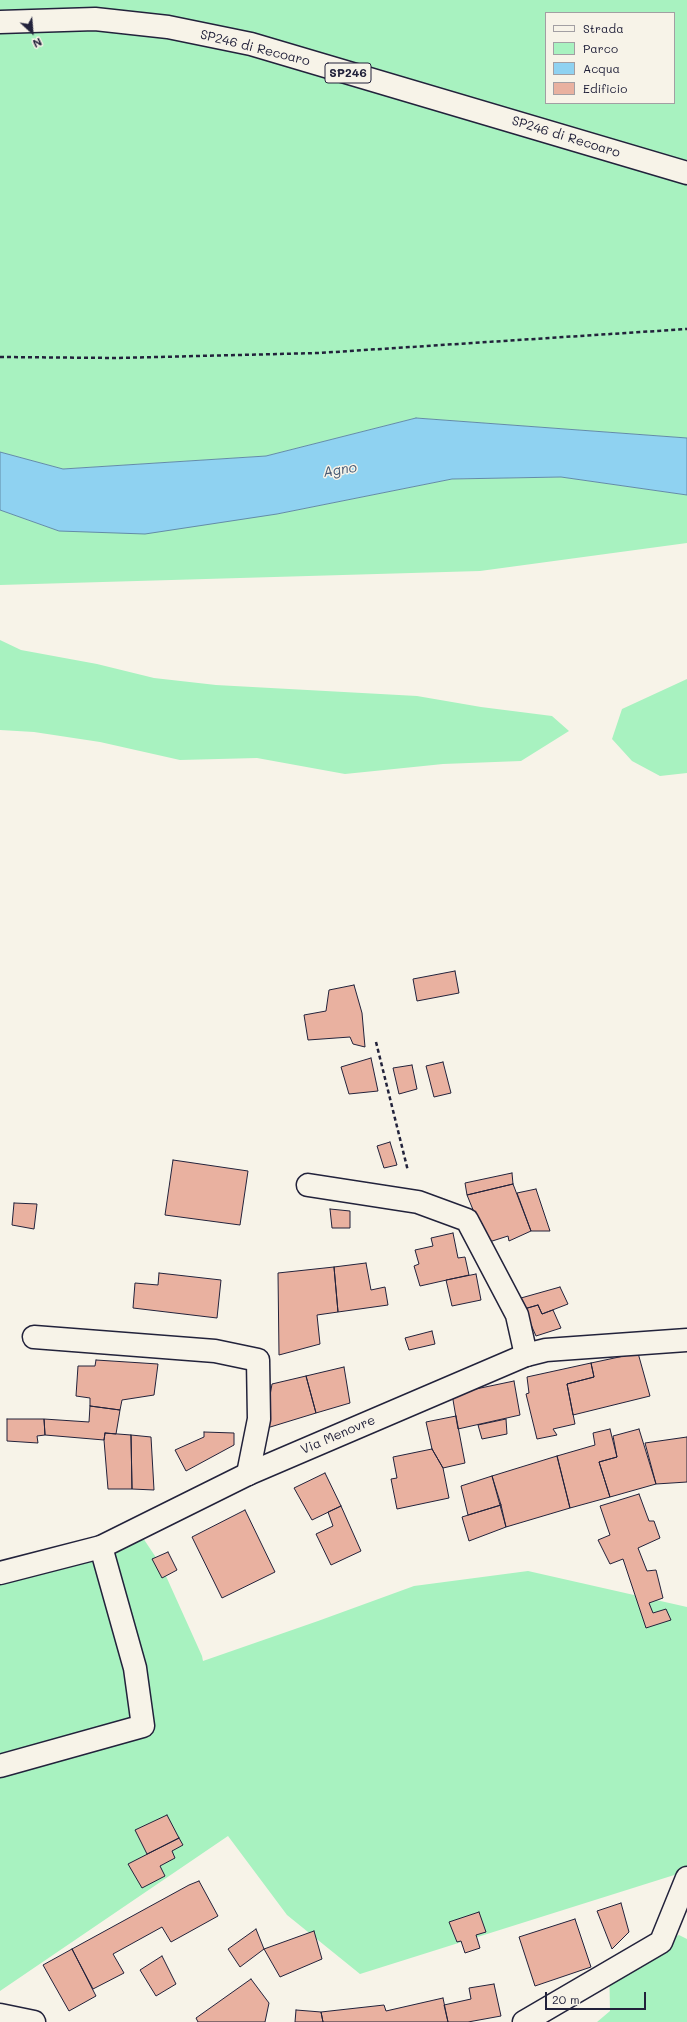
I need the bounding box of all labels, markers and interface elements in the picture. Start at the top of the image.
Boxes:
north arrow [12,12,52,52]
legend [545,12,675,104]
text: Strada [583,20,624,36]
street label: SP246 di Recoaro [198,27,312,69]
text: N [30,35,45,52]
text: Parco [583,40,618,56]
text: Acqua [583,60,620,76]
road number: SP246 [325,63,371,83]
text: Edificio [583,80,627,96]
street label: SP246 di Recoaro [510,113,622,161]
water label: Agno [322,459,358,481]
street label: Via Menovre [298,1412,378,1458]
scale bar [547,1984,648,2010]
text: 20 m [552,1991,580,2007]

